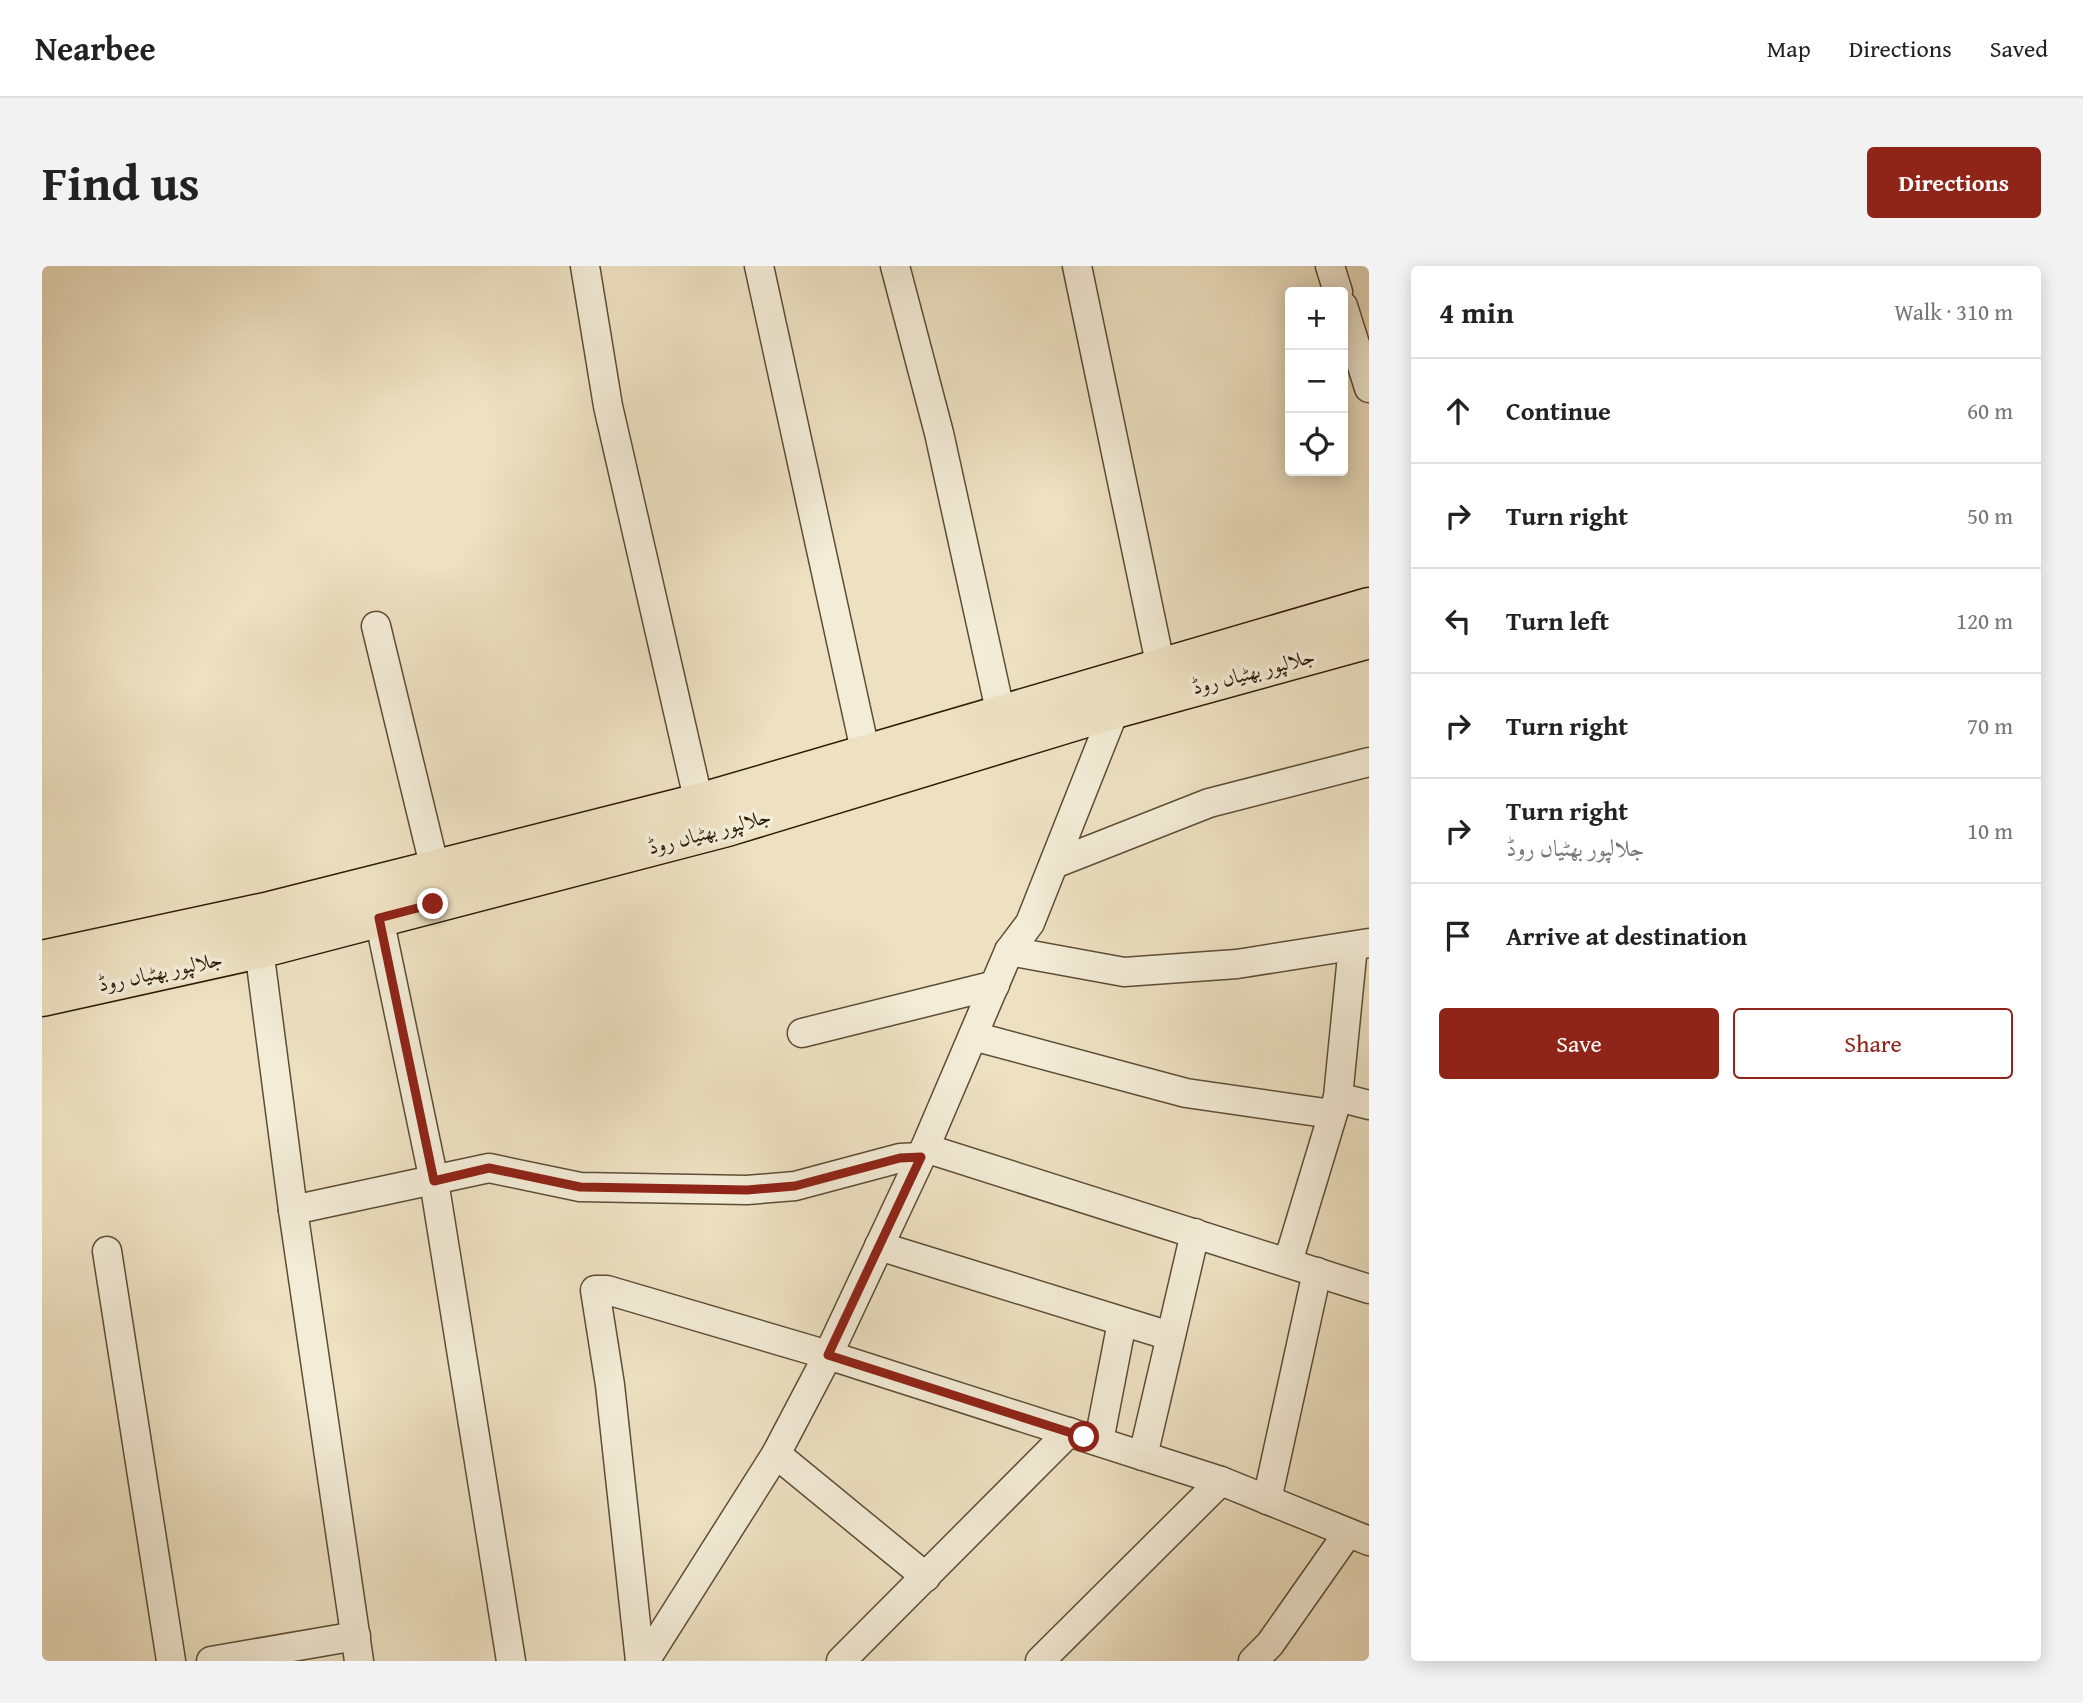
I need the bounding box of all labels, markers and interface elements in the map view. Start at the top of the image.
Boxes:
text: Nearbee [35,24,156,72]
text: Map [1767,31,1811,66]
text: Directions [1849,31,1952,66]
text: Saved [1990,31,2048,66]
text: Find us [42,146,200,218]
button: Directions [1867,147,2041,218]
map controls [1285,287,1348,476]
button: + [1285,287,1348,350]
text: 4 min [1439,290,1514,334]
text: Walk · 310 m [1894,295,2013,328]
button: − [1285,350,1348,413]
text: Continue [1506,391,1611,430]
icon: ahead [1439,392,1477,430]
text: 60 m [1967,394,2013,427]
button: locate [1285,413,1348,476]
text: Turn right [1506,496,1628,535]
icon: right [1439,497,1477,535]
text: 50 m [1967,499,2013,532]
text: Turn left [1506,601,1609,640]
icon: left [1439,602,1477,640]
text: 120 m [1956,604,2013,637]
street label: جلالپور بھٹیاں روڈ [1188,640,1318,702]
text: Turn right [1506,706,1628,745]
icon: right [1439,707,1477,745]
text: 70 m [1967,709,2013,742]
text: Turn right [1506,791,1628,830]
street label: جلالپور بھٹیاں روڈ [644,800,774,862]
icon: right [1439,812,1477,850]
text: 10 m [1967,814,2013,847]
text: جلالپور بھٹیاں روڈ [1506,831,1644,864]
route end [417,888,448,919]
text: Arrive at destination [1506,916,1747,955]
icon: arrive [1439,917,1477,955]
street label: جلالپور بھٹیاں روڈ [95,943,225,999]
button: Save [1439,1008,1719,1079]
button: Share [1733,1008,2013,1079]
route start [1068,1421,1099,1452]

